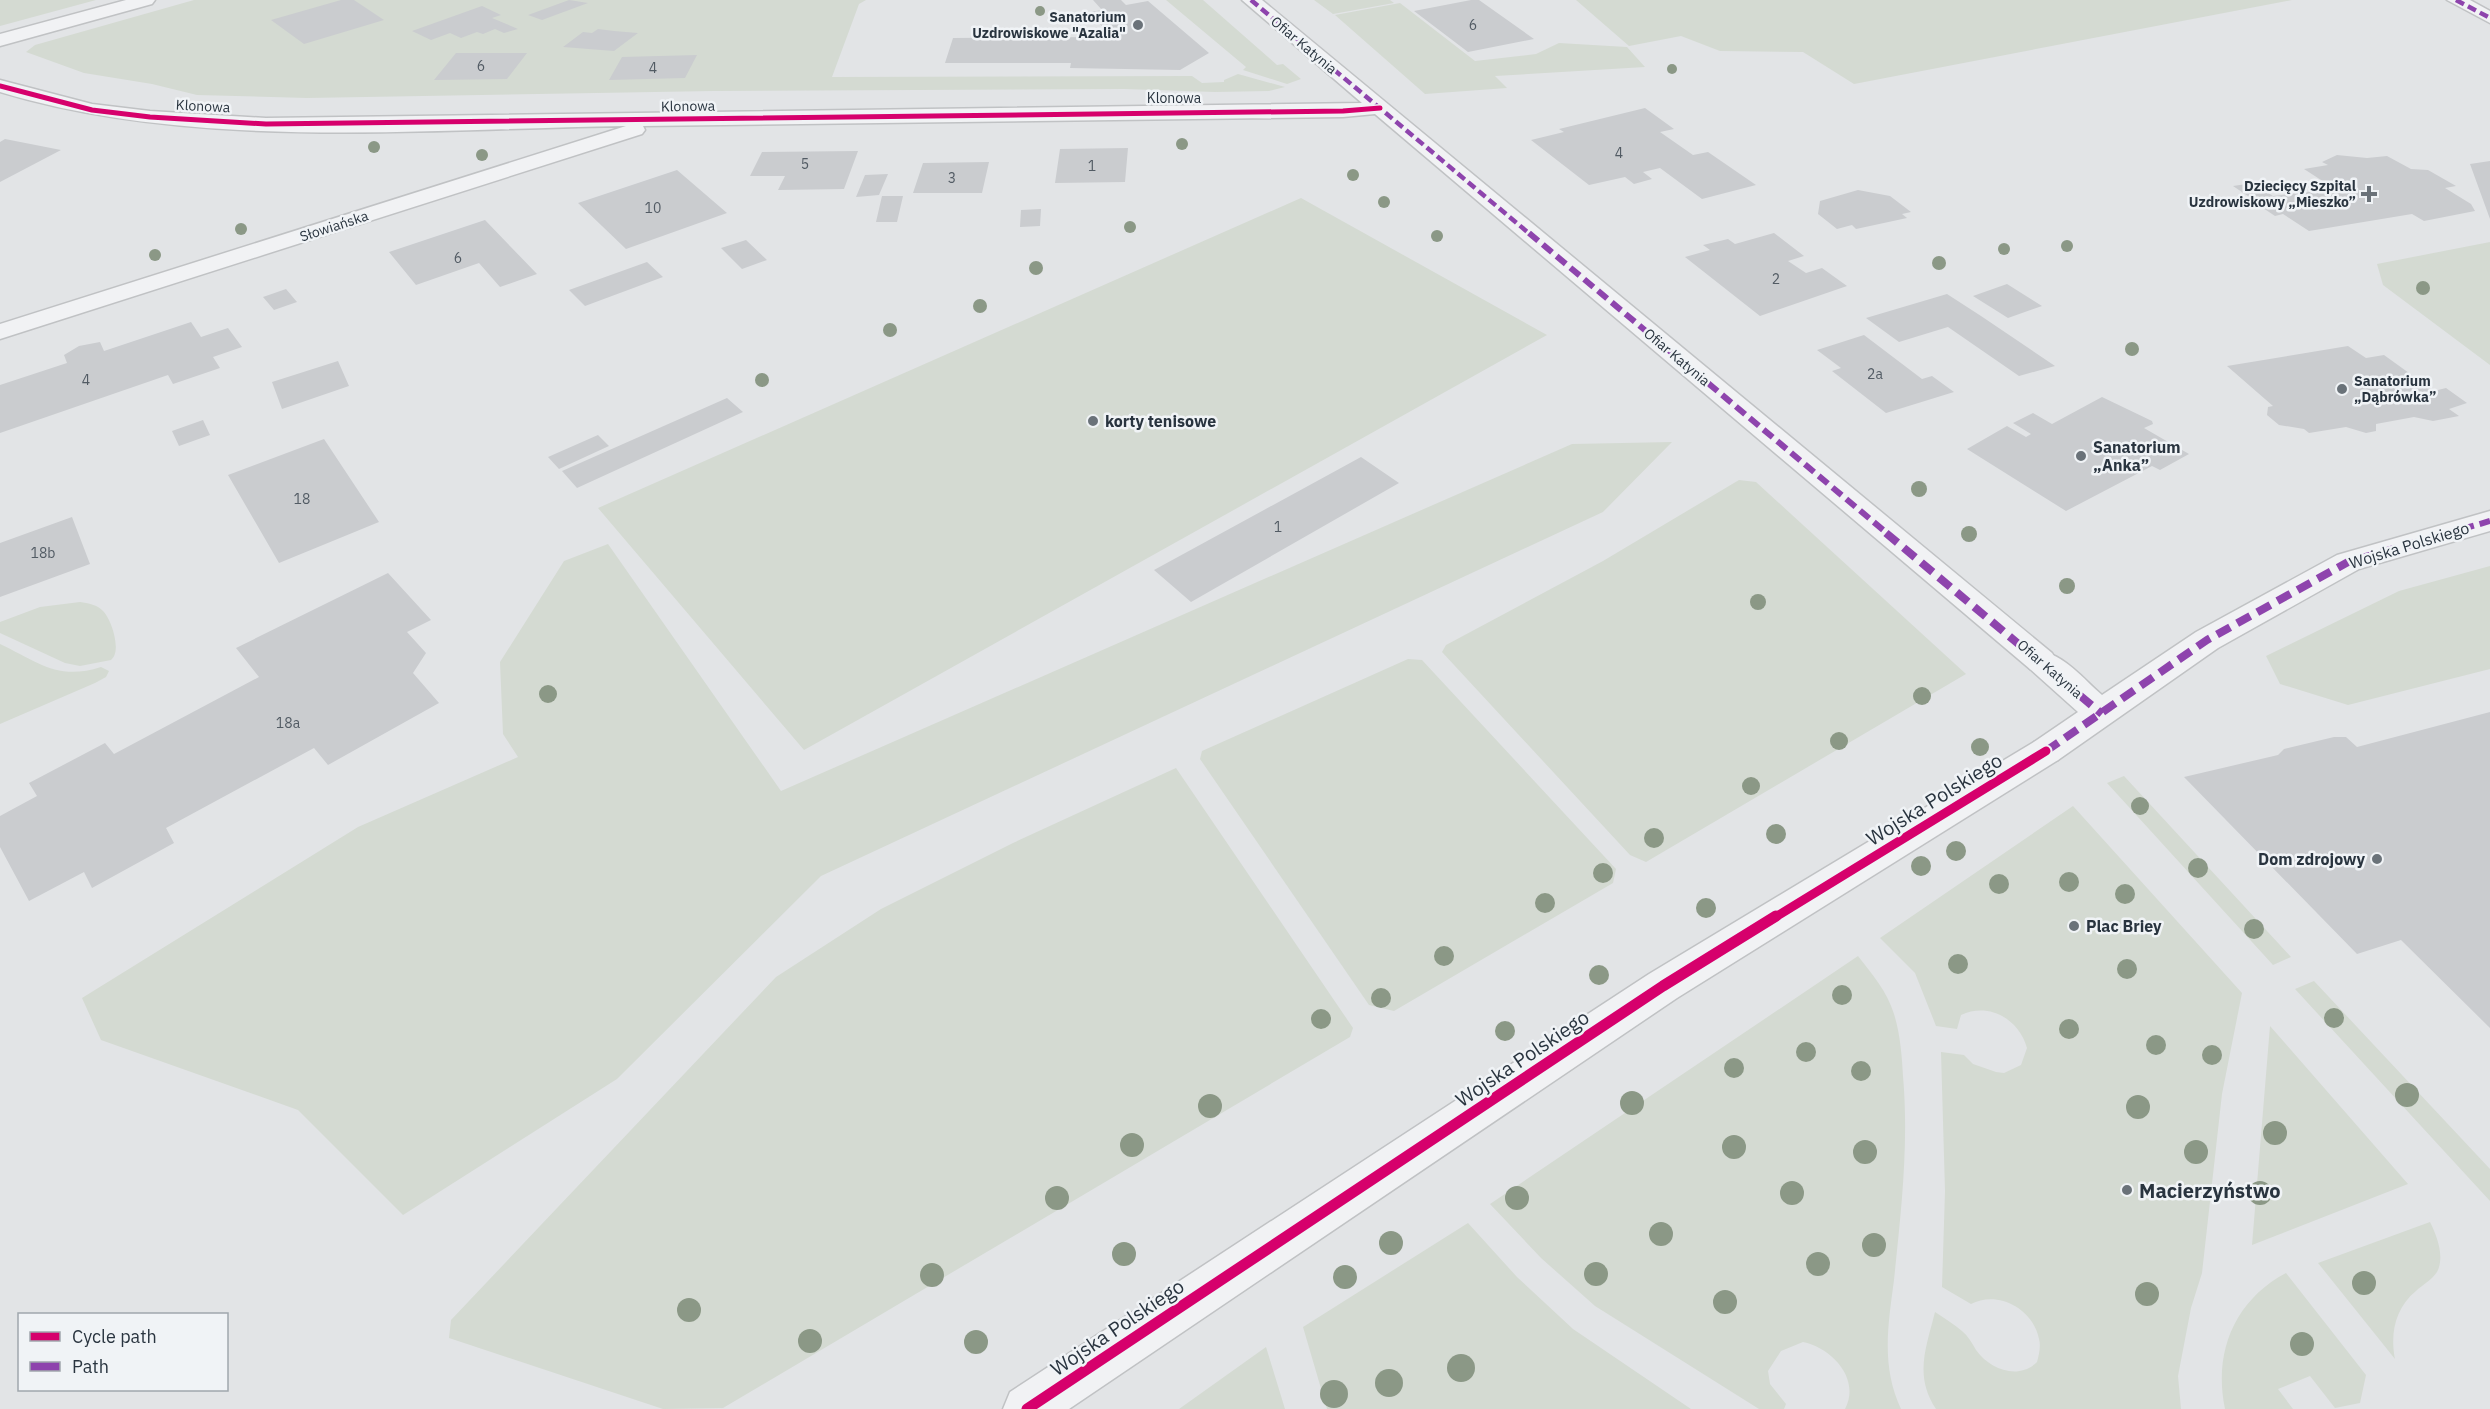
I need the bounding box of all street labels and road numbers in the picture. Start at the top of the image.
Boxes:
street label: Ofiar Katynia [1267,12,1341,78]
street label: Klonowa [1147,89,1202,107]
street label: Klonowa [175,96,231,116]
street label: Klonowa [661,97,716,115]
street label: Słowiańska [297,206,371,246]
street label: Ofiar Katynia [1640,324,1714,390]
street label: Wojska Polskiego [2347,517,2471,573]
street label: Ofiar Katynia [2014,636,2087,703]
street label: Wojska Polskiego [1861,746,2007,852]
street label: Wojska Polskiego [1450,1003,1594,1113]
street label: Wojska Polskiego [1045,1272,1189,1382]

